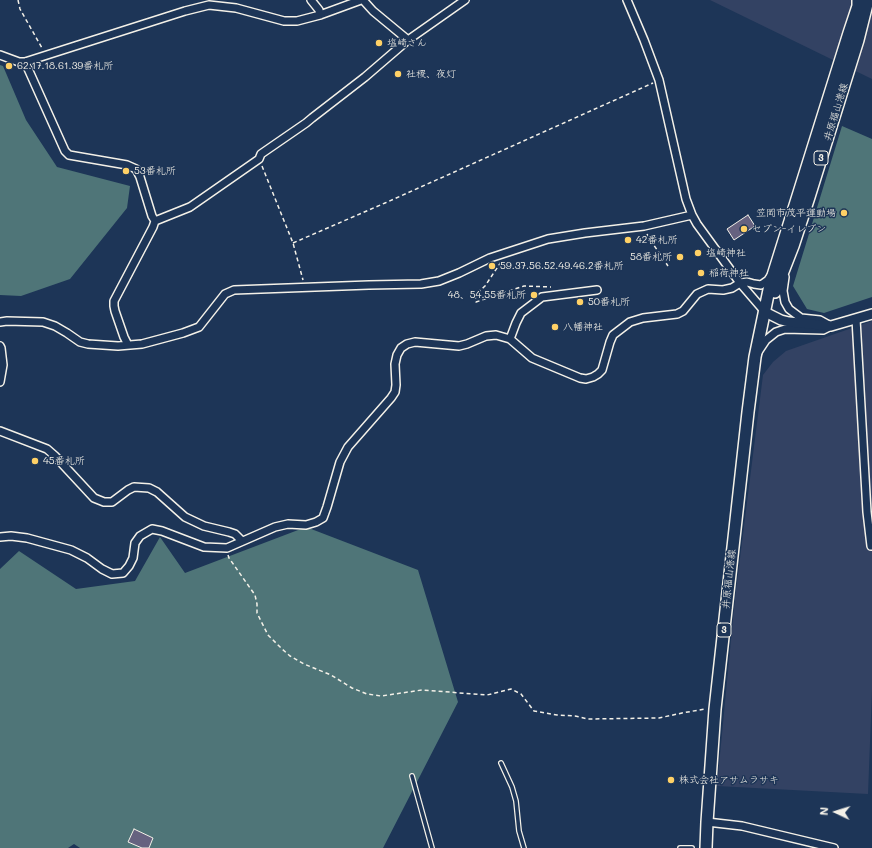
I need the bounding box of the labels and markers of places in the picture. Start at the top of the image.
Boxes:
place label: 塩崎さん [387,37,427,49]
marker: 塩崎さん [374,38,384,48]
place label: 62.17.18.61.39番札所 [17,60,113,72]
marker: 62.17.18.61.39番札所 [4,61,14,71]
place label: 社稷、夜灯 [406,68,456,80]
marker: 社稷、夜灯 [393,69,403,79]
place label: 53番札所 [134,165,176,177]
marker: 53番札所 [121,166,131,176]
place label: 笠岡市茂平運動場 [756,207,836,219]
marker: 笠岡市茂平運動場 [839,208,849,218]
place label: セブン-イレブン [752,223,826,235]
marker: セブン-イレブン [739,224,749,234]
place label: 42番札所 [636,234,677,246]
marker: 42番札所 [623,235,633,245]
place label: 塩崎神社 [706,247,746,259]
marker: 塩崎神社 [693,248,703,258]
place label: 58番札所 [630,251,672,263]
marker: 58番札所 [675,252,685,262]
place label: 59.37.56.52.49.46.2番札所 [500,260,623,272]
marker: 59.37.56.52.49.46.2番札所 [487,261,497,271]
place label: 稲荷神社 [709,267,749,279]
marker: 稲荷神社 [696,268,706,278]
place label: 48、54.55番札所 [448,289,526,301]
marker: 48、54.55番札所 [529,290,539,300]
place label: 50番札所 [588,296,630,308]
marker: 50番札所 [575,297,585,307]
place label: 八幡神社 [563,321,603,333]
marker: 八幡神社 [550,322,560,332]
place label: 45番札所 [43,455,85,467]
marker: 45番札所 [30,456,40,466]
place label: 株式会社アサムラサキ [679,774,779,786]
marker: 株式会社アサムラサキ [666,775,676,785]

